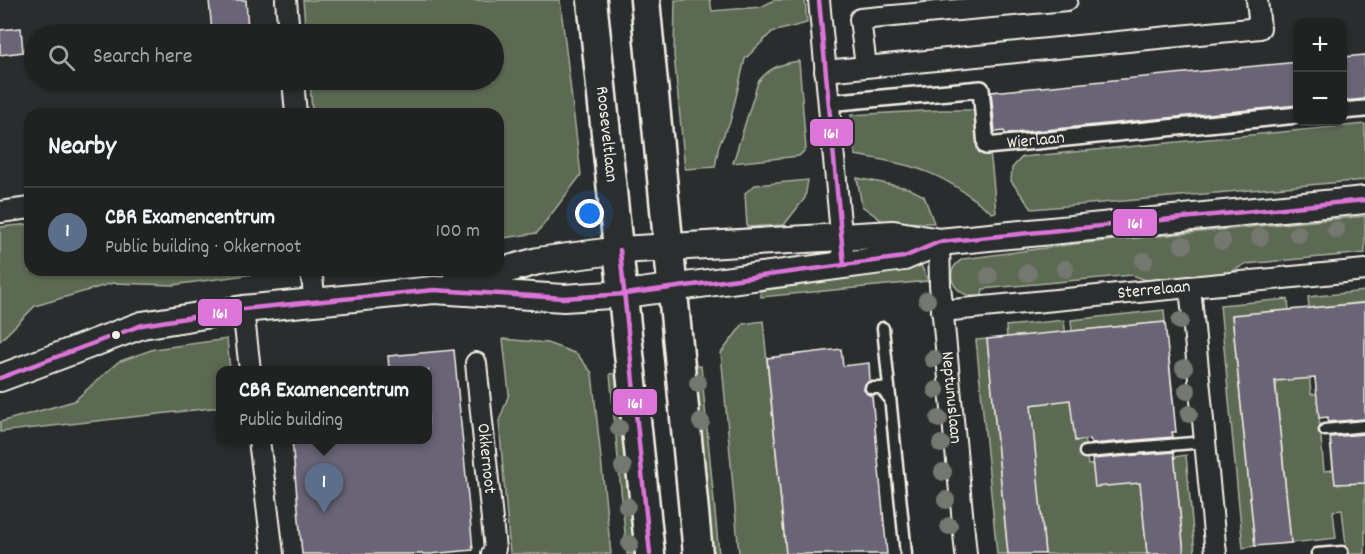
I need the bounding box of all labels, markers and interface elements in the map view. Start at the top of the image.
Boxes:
map controls [1293,18,1347,126]
button: + [1293,18,1347,72]
search box [24,24,504,90]
icon: search [45,41,78,74]
text: Search here [93,42,192,73]
button: − [1293,72,1347,126]
street label: Rooseveltlaan [589,85,623,183]
line badge: 161 [809,118,854,147]
text: 161 [824,123,838,146]
street label: Wierlaan [1006,126,1066,156]
text: Nearby [48,129,116,166]
your location [575,199,604,228]
text: CBR Examencentrum [105,203,275,234]
line badge: 161 [1112,208,1158,237]
text: 161 [1128,213,1142,236]
text: 1 [65,218,70,246]
text: 100 m [436,218,480,246]
text: Public building · Okkernoot [105,234,301,262]
street label: Sterrelaan [1116,274,1192,306]
line badge: 161 [197,298,243,327]
text: 161 [213,303,227,326]
unlabelled marker [110,329,122,341]
street label: Neptunuslaan [934,350,968,445]
popup [216,366,432,444]
text: CBR Examencentrum [239,376,409,407]
line badge: 161 [612,388,658,416]
text: 161 [628,393,642,416]
text: Public building [239,407,343,435]
street label: Okkernoot [470,422,502,495]
pin: 1 [304,464,344,513]

